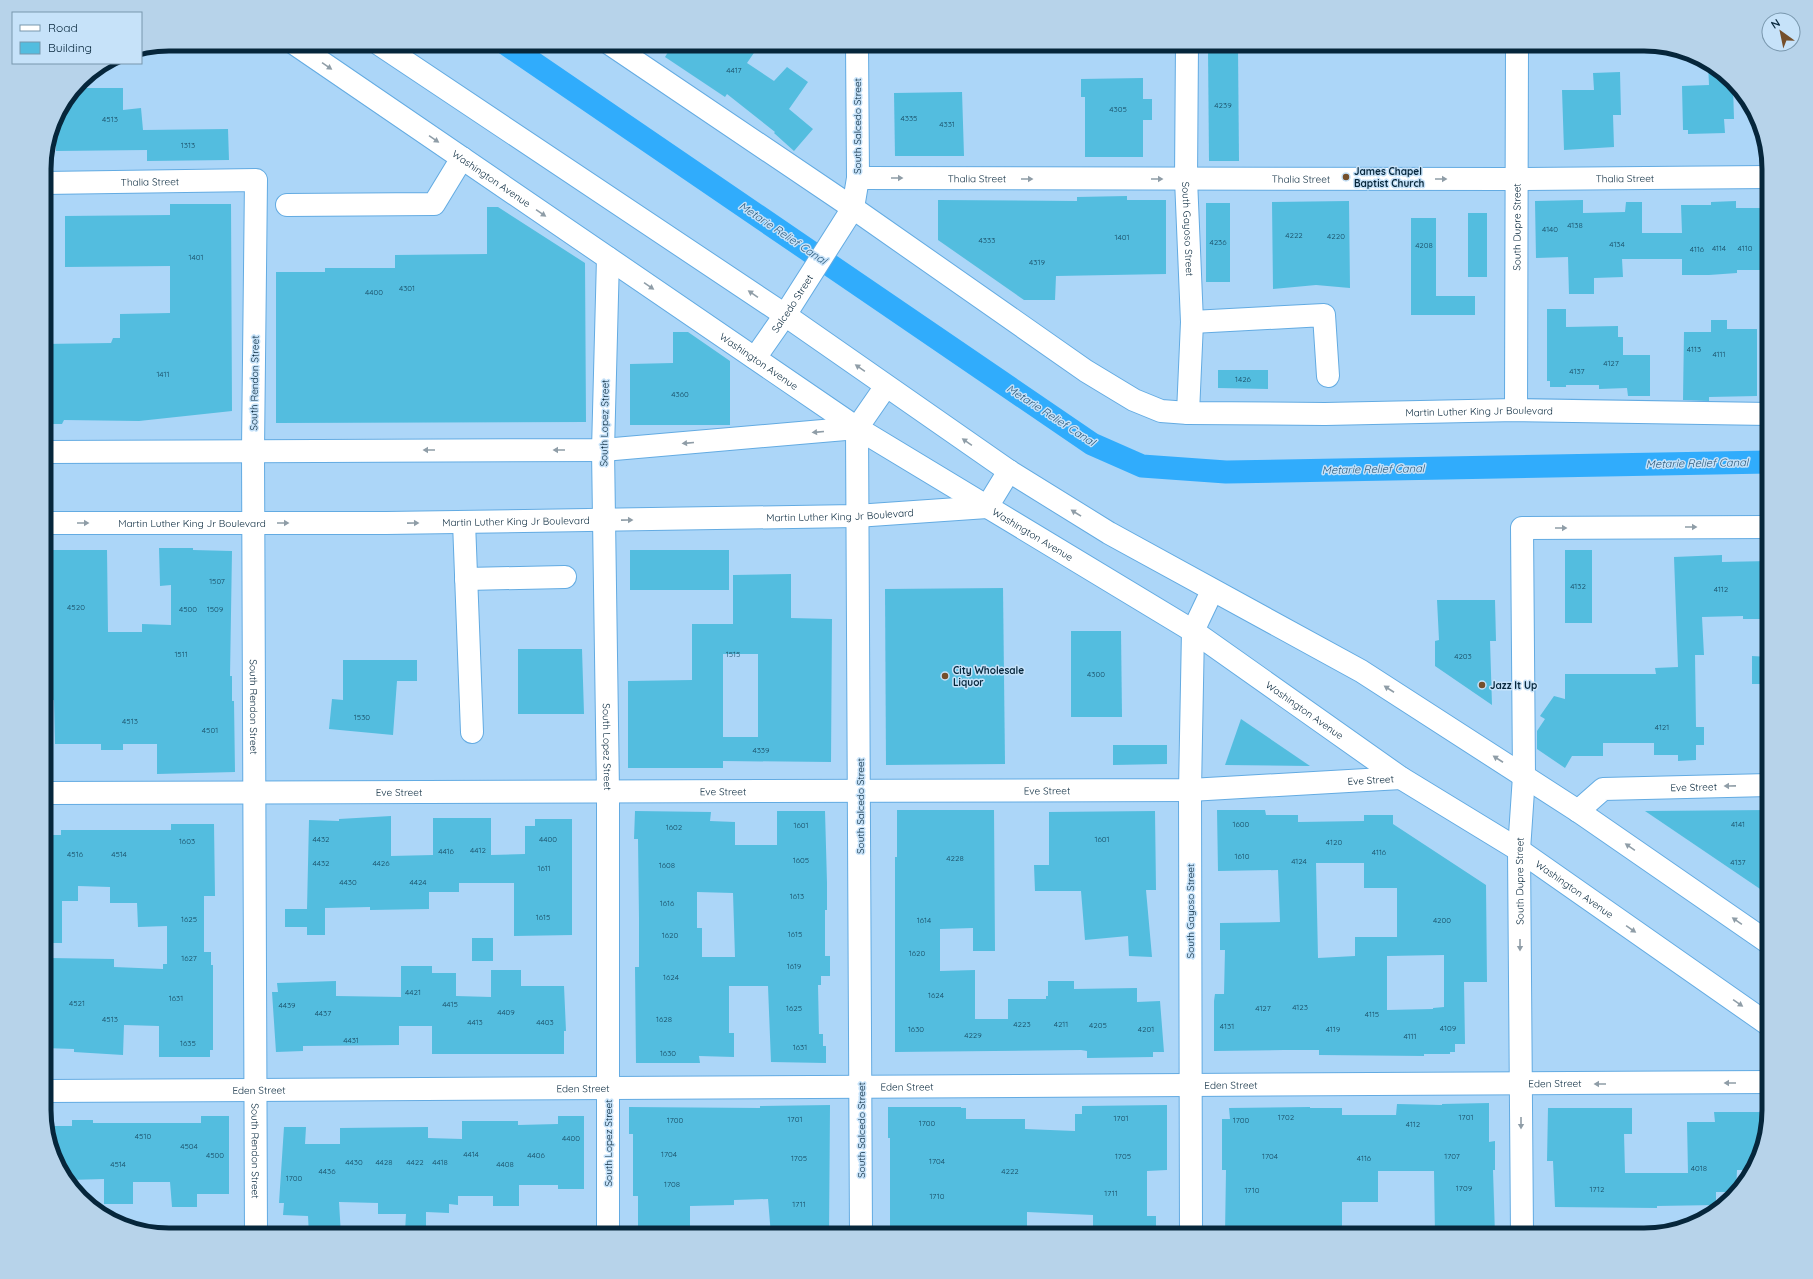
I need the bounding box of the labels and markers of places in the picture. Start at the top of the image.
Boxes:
place label: James Chapel Baptist Church [1354,165,1425,190]
marker: James Chapel Baptist Church [1341,172,1351,182]
place label: City Wholesale Liquor [953,664,1024,689]
marker: City Wholesale Liquor [940,671,950,681]
place label: Jazz It Up [1490,679,1537,692]
marker: Jazz It Up [1477,680,1487,690]

